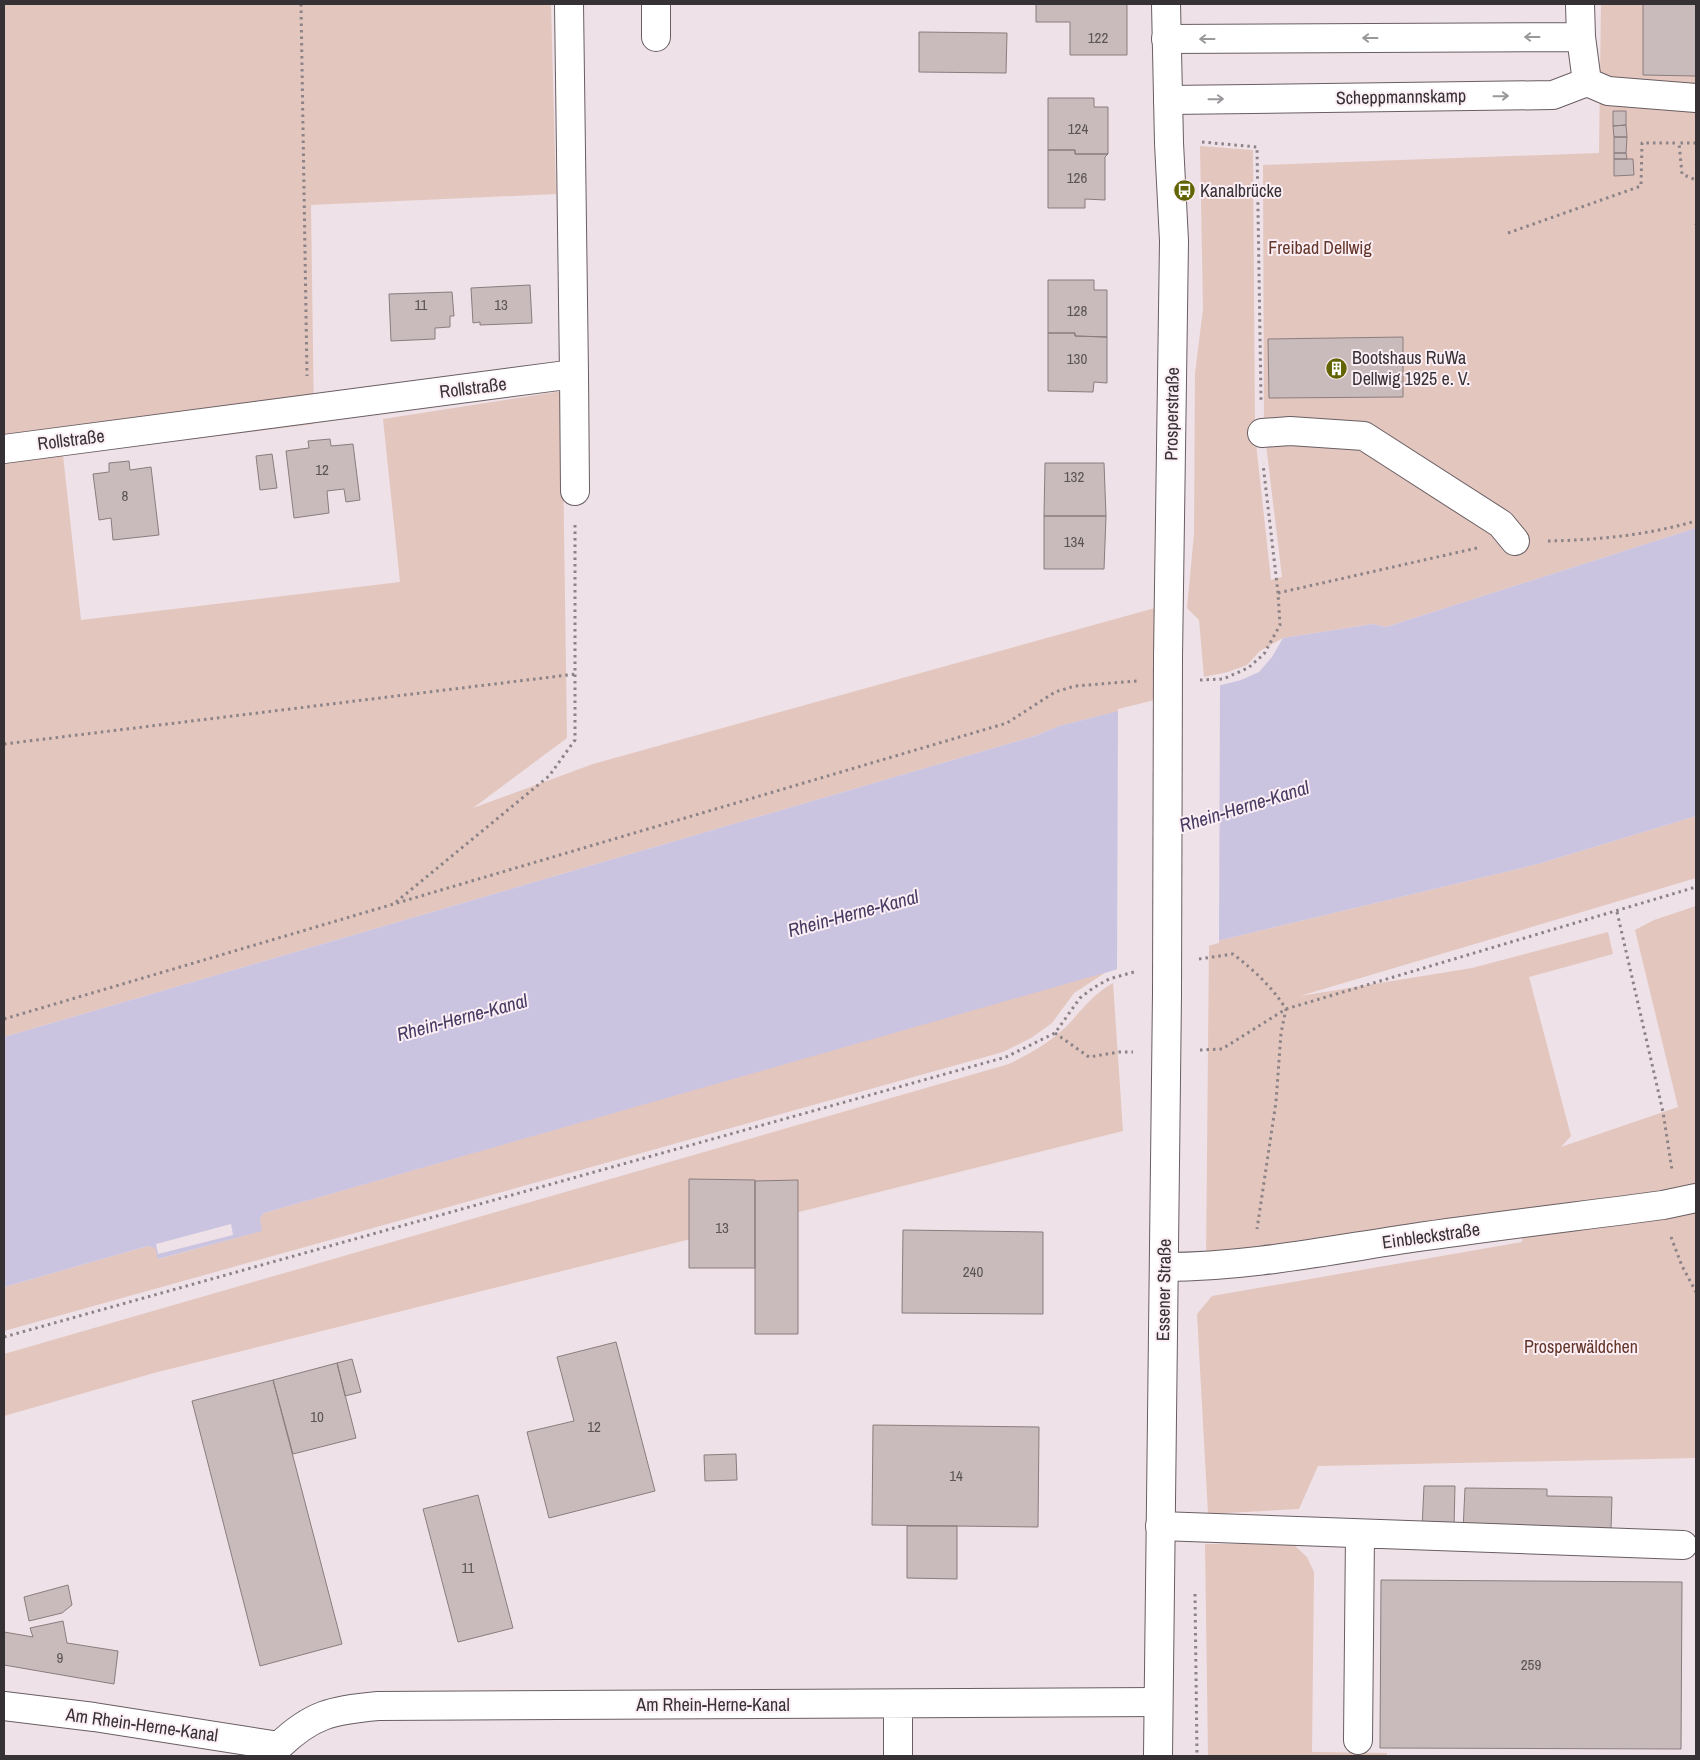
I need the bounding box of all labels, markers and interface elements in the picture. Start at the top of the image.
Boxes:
house number: 122 [1088,27,1108,48]
one-way arrow [1362,33,1378,43]
one-way arrow [1525,33,1541,42]
one-way arrow [1200,34,1216,44]
street label: Scheppmannskamp [1336,83,1466,110]
one-way arrow [1493,91,1509,101]
one-way arrow [1208,94,1224,103]
house number: 124 [1068,118,1088,139]
house number: 126 [1067,167,1087,188]
place label: Kanalbrücke [1200,178,1282,203]
bus stop icon: Kanalbrücke [1172,179,1196,203]
park label: Freibad Dellwig [1268,235,1372,260]
house number: 11 [415,294,428,315]
house number: 13 [494,294,508,315]
house number: 128 [1067,300,1087,321]
place label: Bootshaus RuWa Dellwig 1925 e. V. [1352,345,1470,391]
house number: 130 [1067,348,1087,369]
building icon: Bootshaus RuWa Dellwig 1925 e. V. [1324,356,1348,380]
street label: Prosperstraße [1158,367,1185,461]
street label: Rollstraße [438,371,508,404]
street label: Rollstraße [36,423,106,456]
house number: 12 [315,459,329,480]
house number: 132 [1064,466,1084,487]
house number: 8 [122,485,129,506]
house number: 134 [1064,531,1084,552]
water label: Rhein-Herne-Kanal [1176,774,1312,838]
water label: Rhein-Herne-Kanal [785,883,922,943]
water label: Rhein-Herne-Kanal [394,987,531,1047]
street label: Einbleckstraße [1380,1216,1481,1255]
house number: 13 [715,1217,729,1238]
street label: Essener Straße [1150,1239,1177,1341]
house number: 240 [963,1261,983,1282]
park label: Prosperwäldchen [1524,1334,1638,1359]
house number: 10 [310,1406,324,1427]
house number: 12 [587,1416,601,1437]
house number: 14 [949,1465,963,1486]
house number: 11 [462,1557,475,1578]
house number: 9 [57,1647,64,1668]
house number: 259 [1521,1654,1541,1675]
street label: Am Rhein-Herne-Kanal [635,1692,790,1717]
street label: Am Rhein-Herne-Kanal [63,1701,220,1748]

